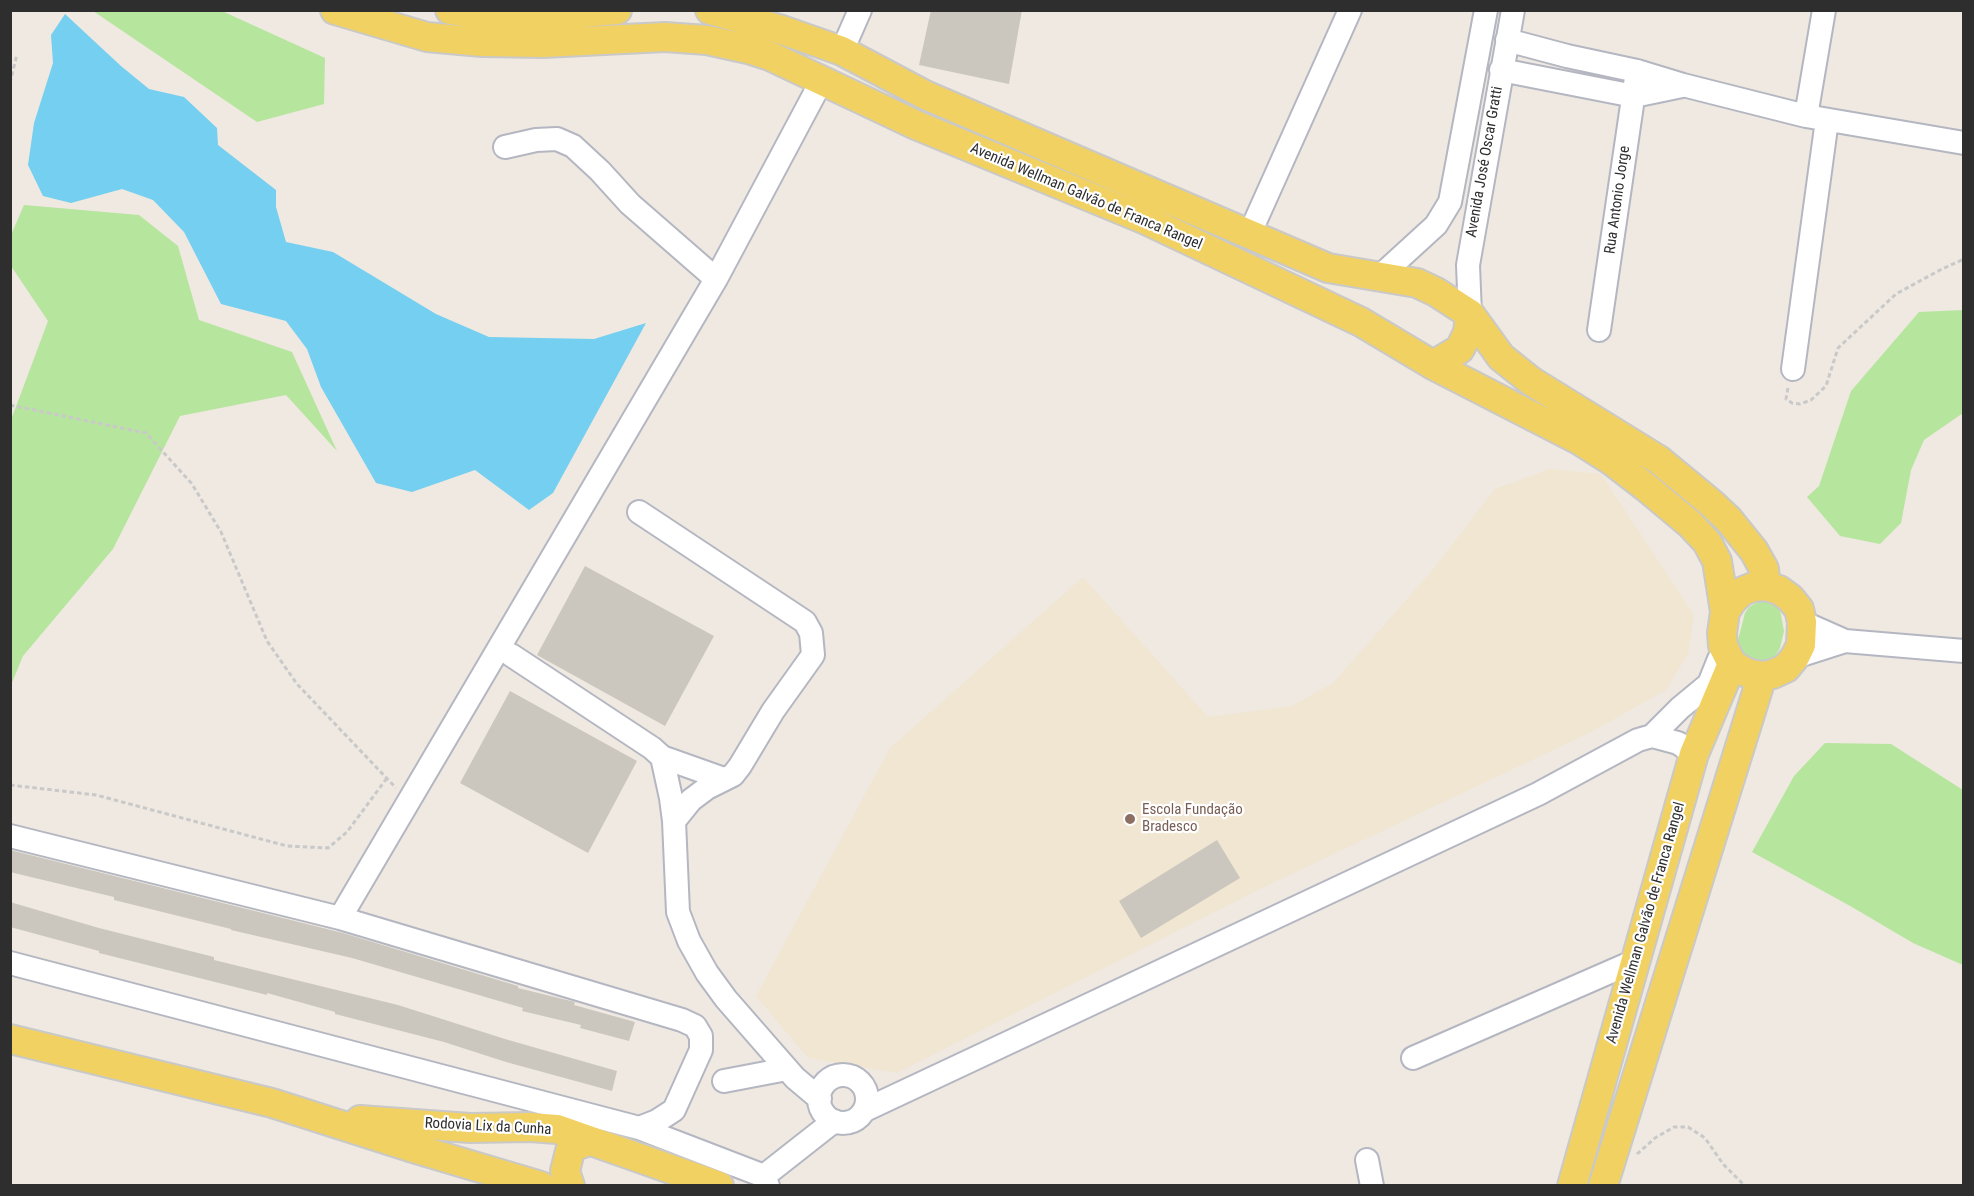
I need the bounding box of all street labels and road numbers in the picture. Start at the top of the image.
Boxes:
street label: Avenida José Oscar Gratti [1463,85,1507,239]
street label: Avenida Wellman Galvão de Franca Rangel [967,140,1205,254]
street label: Rua Antonio Jorge [1602,145,1634,255]
street label: Avenida Wellman Galvão de Franca Rangel [1603,800,1689,1046]
street label: Rodovia Lix da Cunha [424,1115,552,1139]

